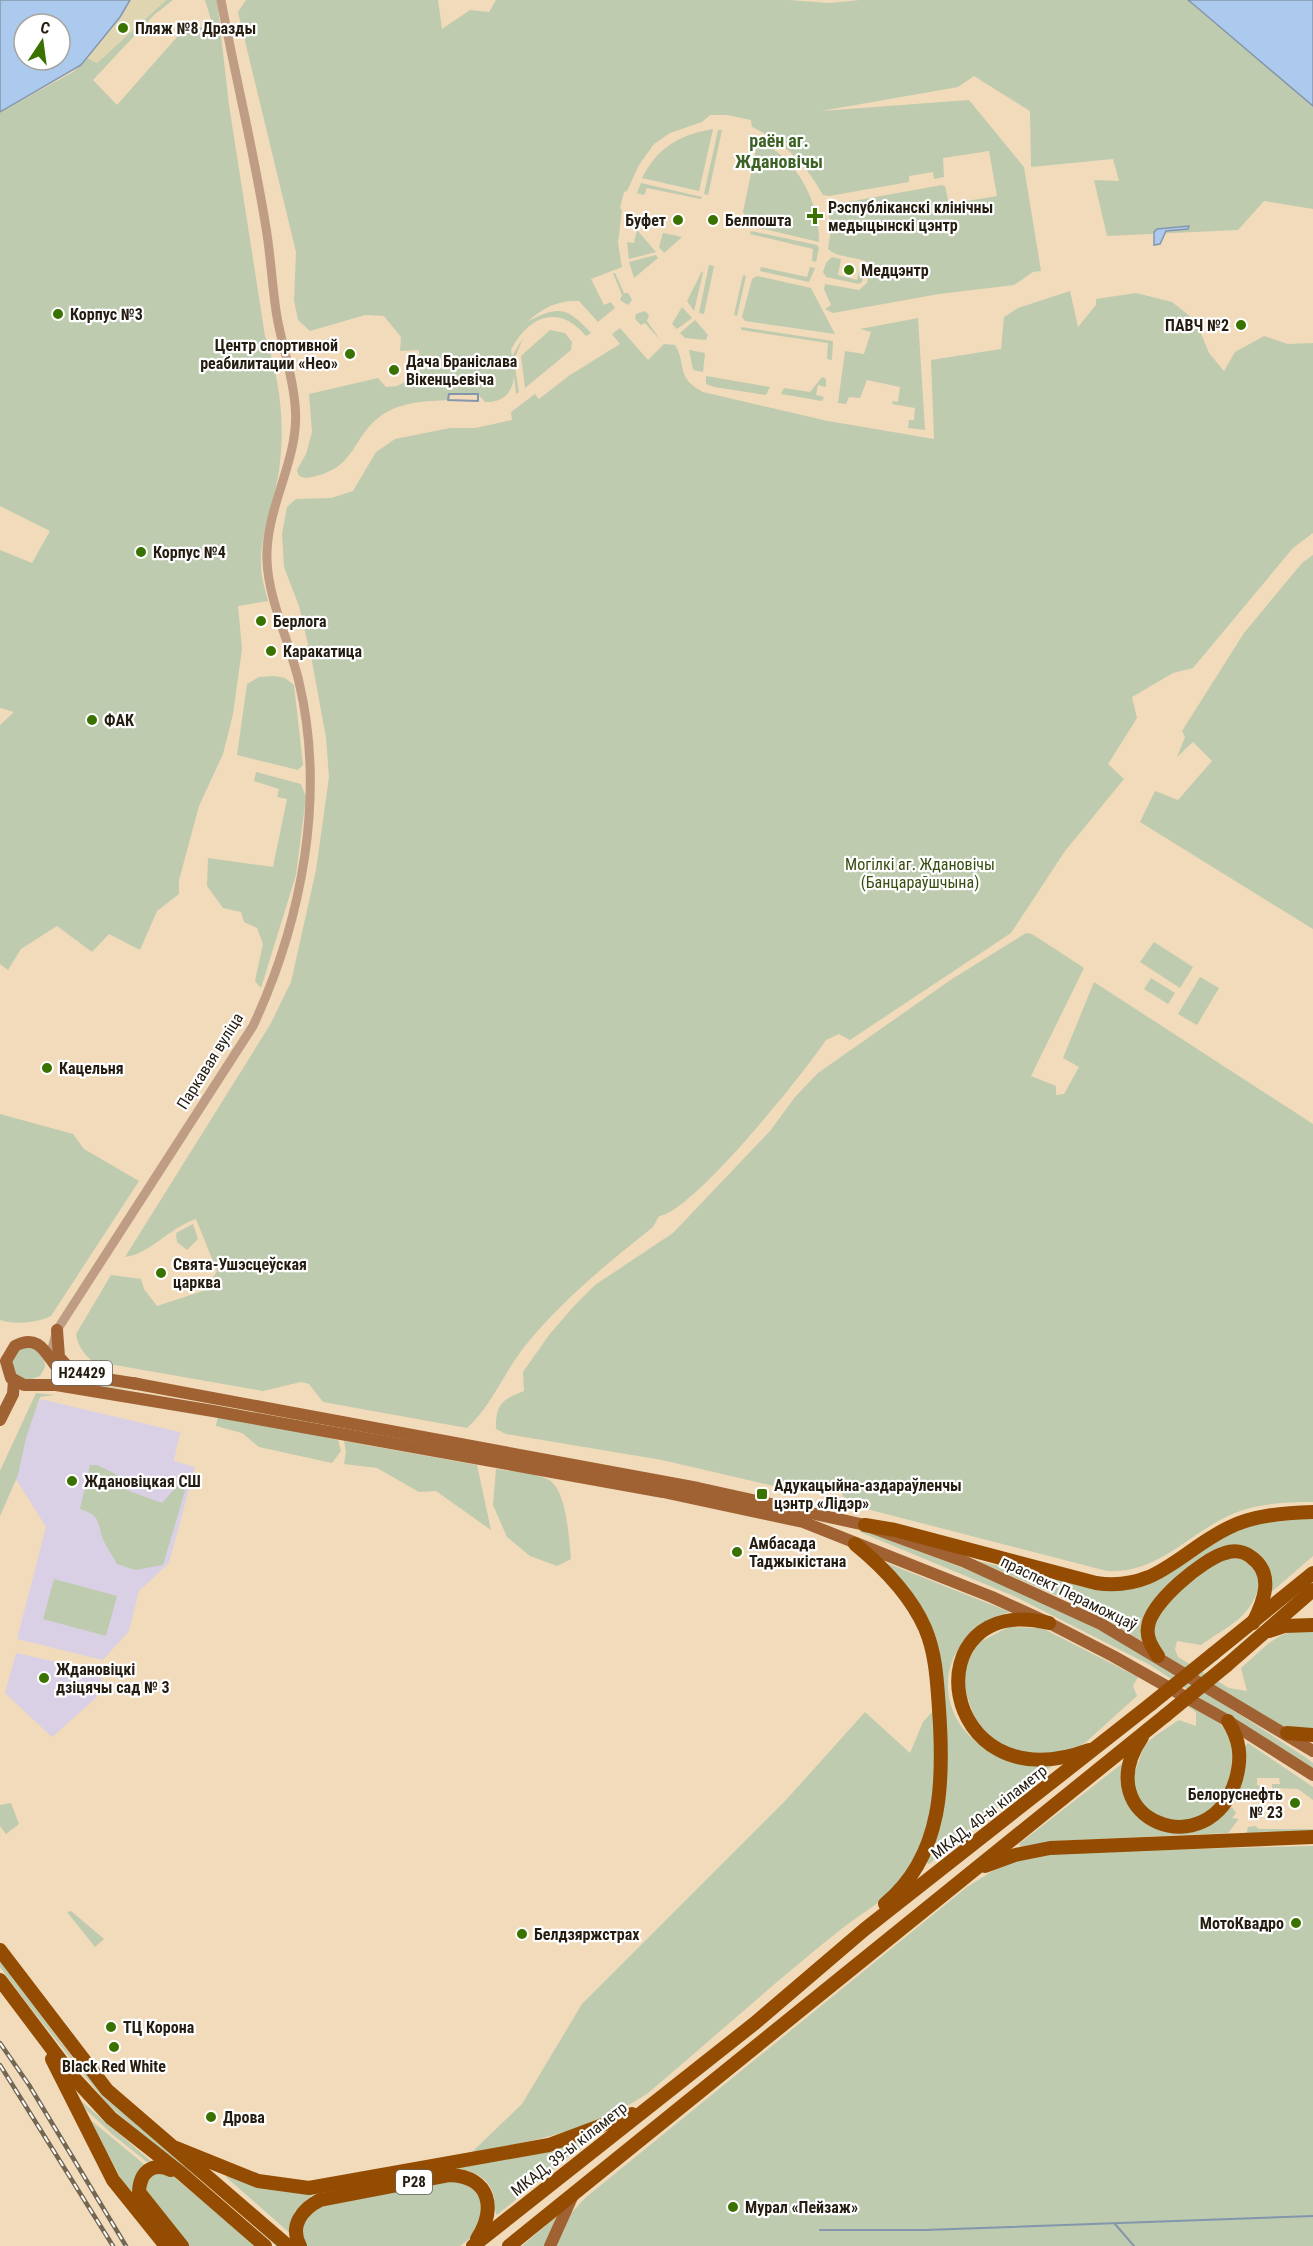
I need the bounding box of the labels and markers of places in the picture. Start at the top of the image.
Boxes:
place label: Пляж №8 Дразды [135,19,256,38]
marker: Пляж №8 Дразды [116,21,130,35]
place label: Рэспубліканскі клінічны медыцынскі цэнтр [828,198,993,235]
marker: Рэспубліканскі клінічны медыцынскі цэнтр [806,207,824,225]
place label: Буфет [625,211,666,230]
place label: Белпошта [725,211,792,230]
marker: Буфет [671,213,685,227]
marker: Белпошта [706,213,720,227]
place label: Медцэнтр [861,261,929,280]
marker: Медцэнтр [842,263,856,277]
place label: Корпус №3 [70,305,143,324]
marker: Корпус №3 [51,307,65,321]
place label: ПАВЧ №2 [1165,316,1229,335]
marker: ПАВЧ №2 [1234,318,1248,332]
place label: Центр спортивной реабилитации «Нео» [200,336,338,373]
marker: Центр спортивной реабилитации «Нео» [343,347,357,361]
place label: Дача Браніслава Вікенцьевіча [406,352,518,389]
marker: Дача Браніслава Вікенцьевіча [387,363,401,377]
place label: Корпус №4 [153,543,226,562]
marker: Корпус №4 [134,545,148,559]
place label: Берлога [273,612,327,631]
marker: Берлога [254,614,268,628]
place label: Каракатица [283,642,362,661]
marker: Каракатица [264,644,278,658]
place label: ФАК [104,711,135,730]
marker: ФАК [85,713,99,727]
place label: Кацельня [59,1059,124,1078]
marker: Кацельня [40,1061,54,1075]
place label: Свята-Ушэсцеўская царква [173,1255,307,1292]
marker: Свята-Ушэсцеўская царква [154,1266,168,1280]
place label: Ждановіцкая СШ [84,1472,201,1491]
marker: Ждановіцкая СШ [65,1474,79,1488]
place label: Адукацыйна-аздараўленчы цэнтр «Лідэр» [774,1476,962,1513]
marker: Адукацыйна-аздараўленчы цэнтр «Лідэр» [755,1487,769,1501]
place label: Амбасада Таджыкістана [749,1534,847,1571]
marker: Амбасада Таджыкістана [730,1545,744,1559]
place label: Ждановіцкі дзіцячы сад № 3 [56,1660,170,1697]
marker: Ждановіцкі дзіцячы сад № 3 [37,1671,51,1685]
place label: Белоруснефть № 23 [1188,1785,1283,1822]
marker: Белоруснефть № 23 [1288,1796,1302,1810]
place label: МотоКвадро [1200,1914,1284,1933]
marker: МотоКвадро [1289,1916,1303,1930]
place label: Белдзяржстрах [534,1925,640,1944]
marker: Белдзяржстрах [515,1927,529,1941]
place label: ТЦ Корона [123,2018,195,2037]
marker: ТЦ Корона [104,2020,118,2034]
marker: Black Red White [107,2040,121,2054]
place label: Black Red White [62,2057,166,2076]
place label: Дрова [223,2108,265,2127]
marker: Дрова [204,2110,218,2124]
place label: Мурал «Пейзаж» [745,2198,858,2217]
marker: Мурал «Пейзаж» [726,2200,740,2214]

